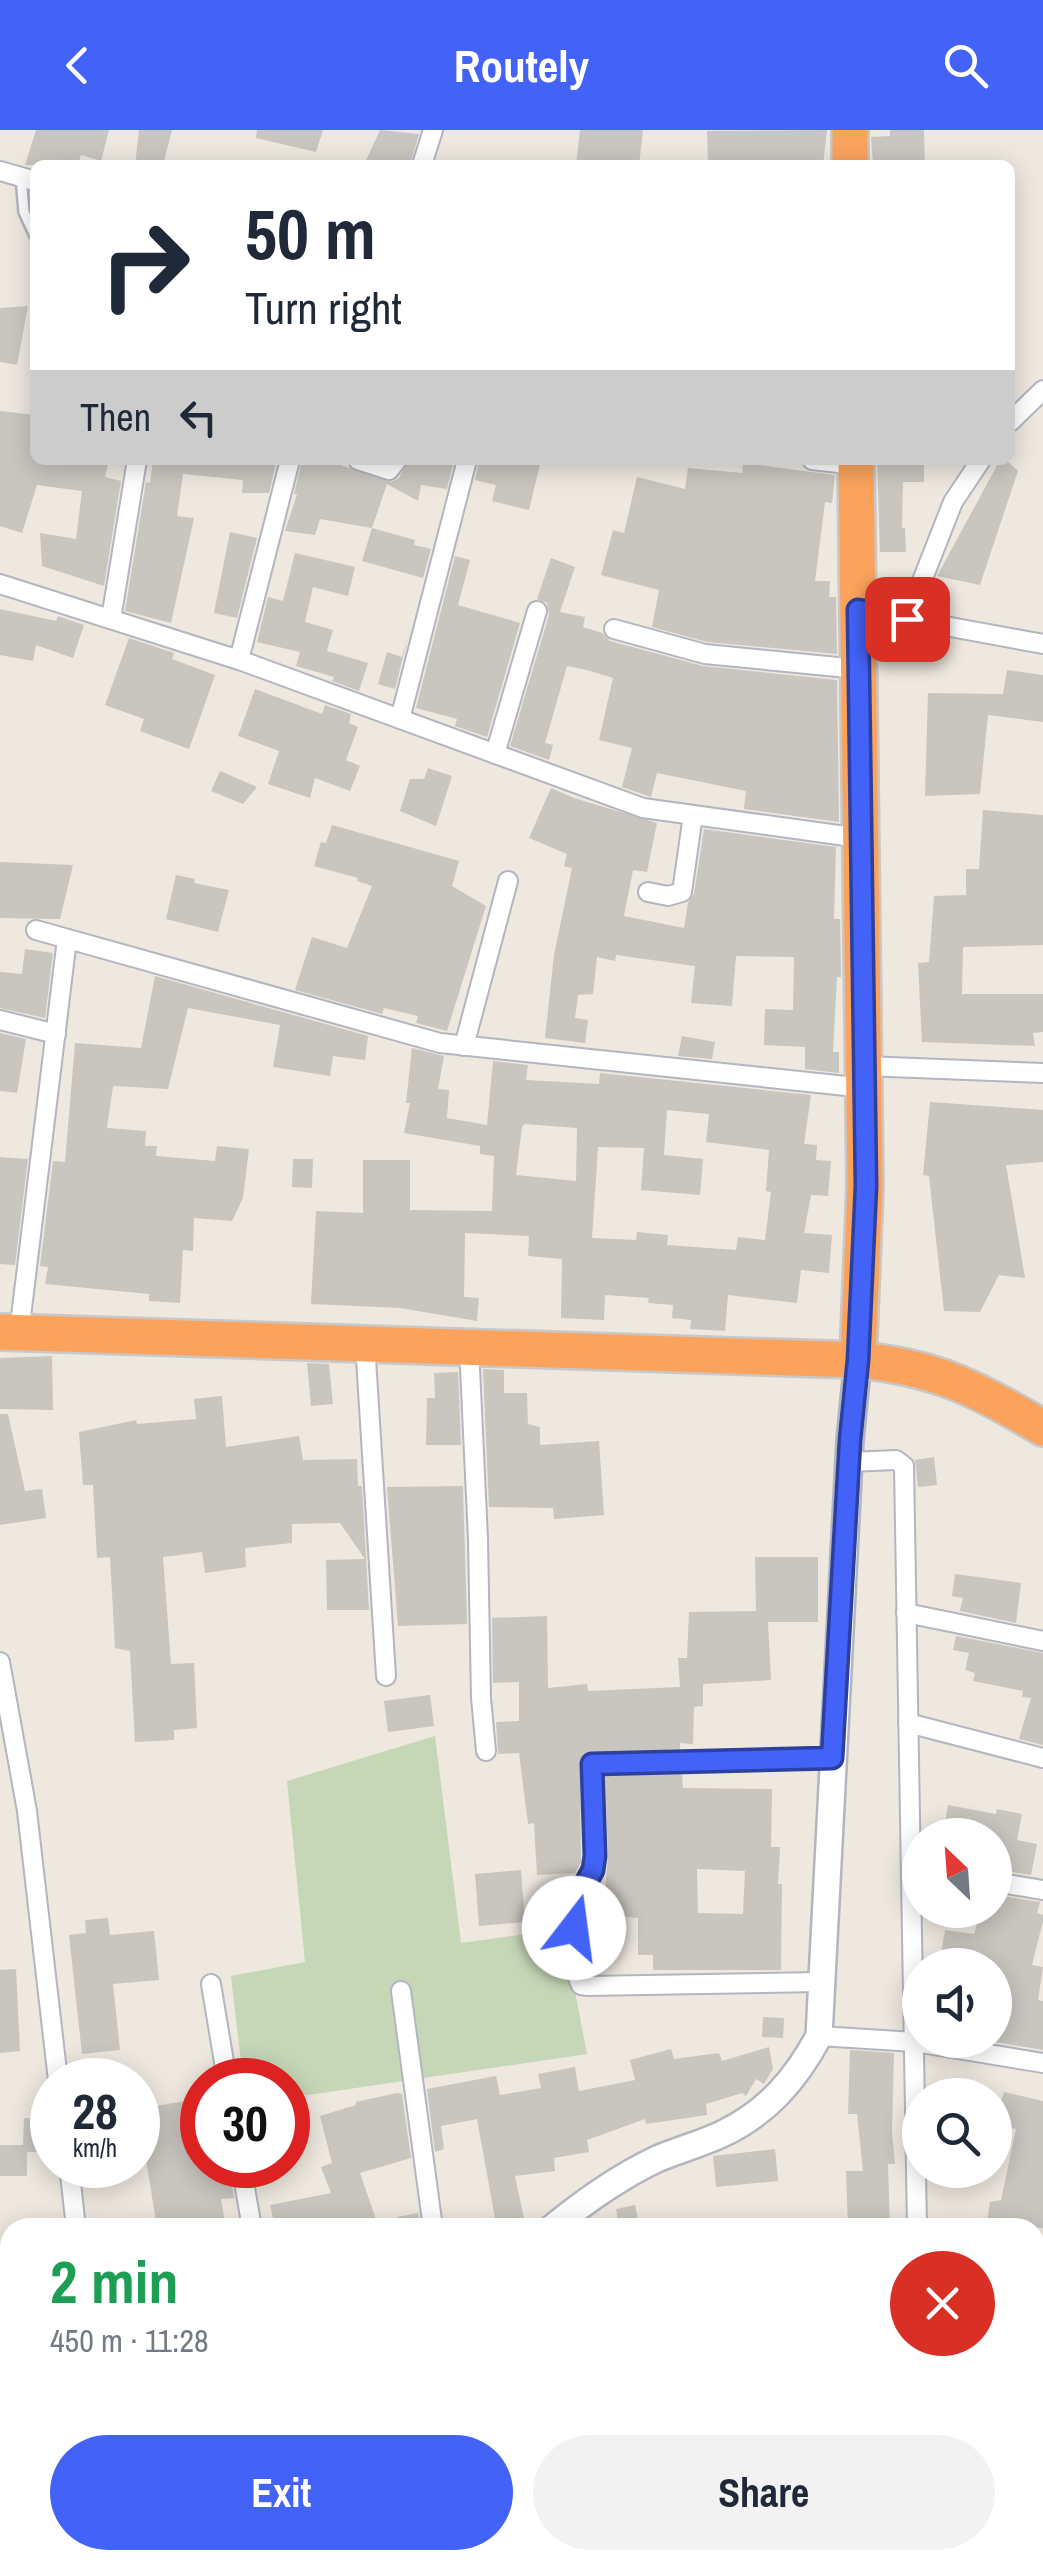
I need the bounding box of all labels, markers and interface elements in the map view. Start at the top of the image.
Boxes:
text: Routely [454,35,589,96]
icon: back [50,38,105,93]
icon: search [938,38,993,93]
text: 50 m [245,187,376,281]
icon: right [80,200,210,330]
text: Turn right [245,277,402,338]
icon: left [171,390,226,445]
text: Then [80,392,151,443]
pin [865,577,950,662]
icon: arrive [880,592,935,647]
north arrow [902,1818,1012,1928]
map controls [902,1818,1012,2188]
position arrow [522,1876,626,1980]
button: sound [902,1948,1012,2058]
speed limit sign: 30 [180,2058,310,2188]
text: 28 [72,2077,118,2145]
button: search [902,2078,1012,2188]
text: km/h [73,2131,117,2165]
text: 2 min [50,2241,179,2322]
button: close [890,2251,995,2356]
text: 450 m · 11:28 [50,2319,209,2362]
button: Exit [50,2435,513,2550]
button: Share [533,2435,995,2550]

